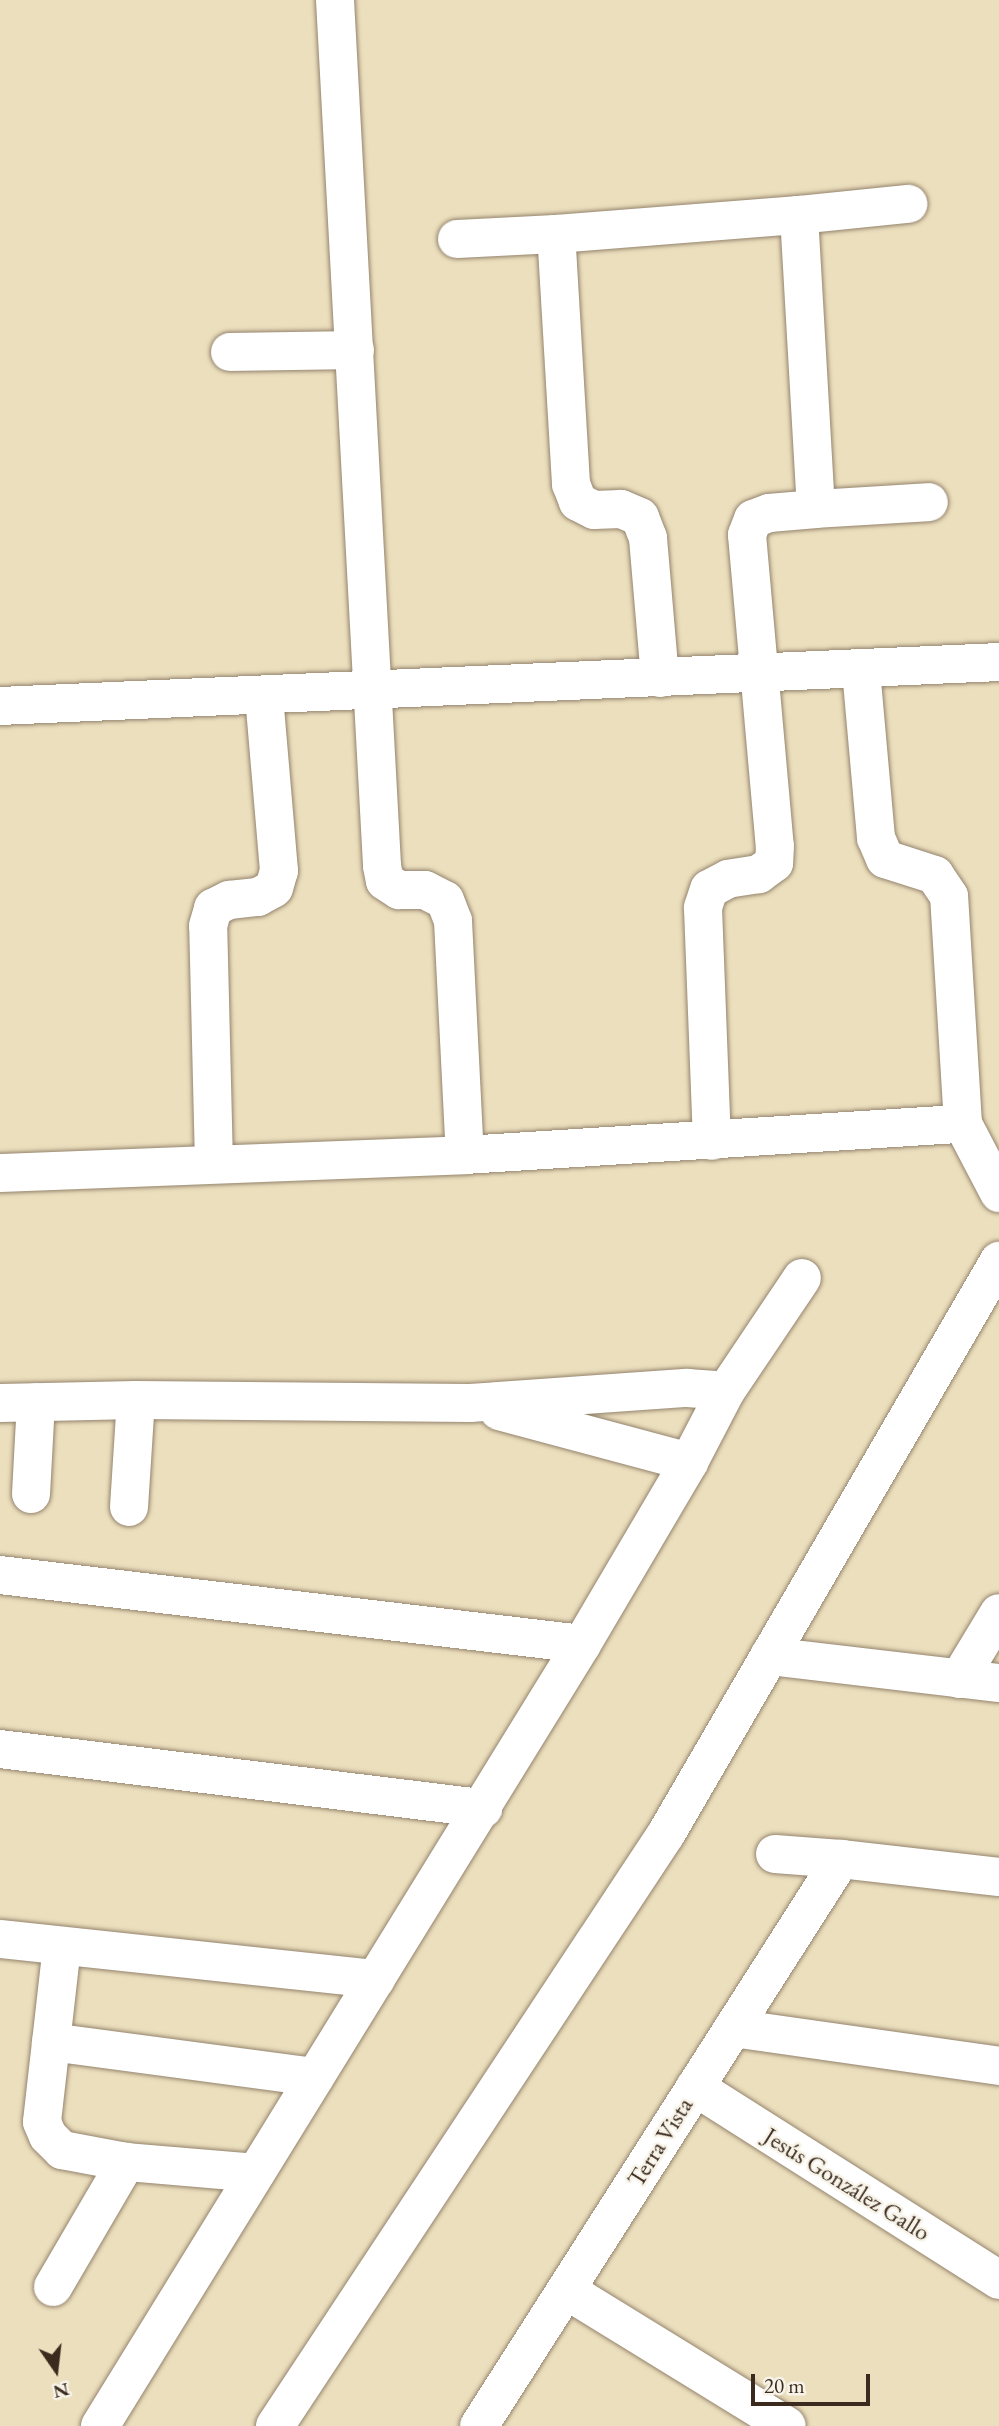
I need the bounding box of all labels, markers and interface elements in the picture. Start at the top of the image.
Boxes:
street label: Terra Vista [621,2092,699,2192]
street label: Jesús González Gallo [759,2121,935,2247]
north arrow [21,2335,91,2405]
scale bar [754,2360,873,2404]
text: 20 m [764,2372,805,2399]
text: N [51,2377,72,2405]

